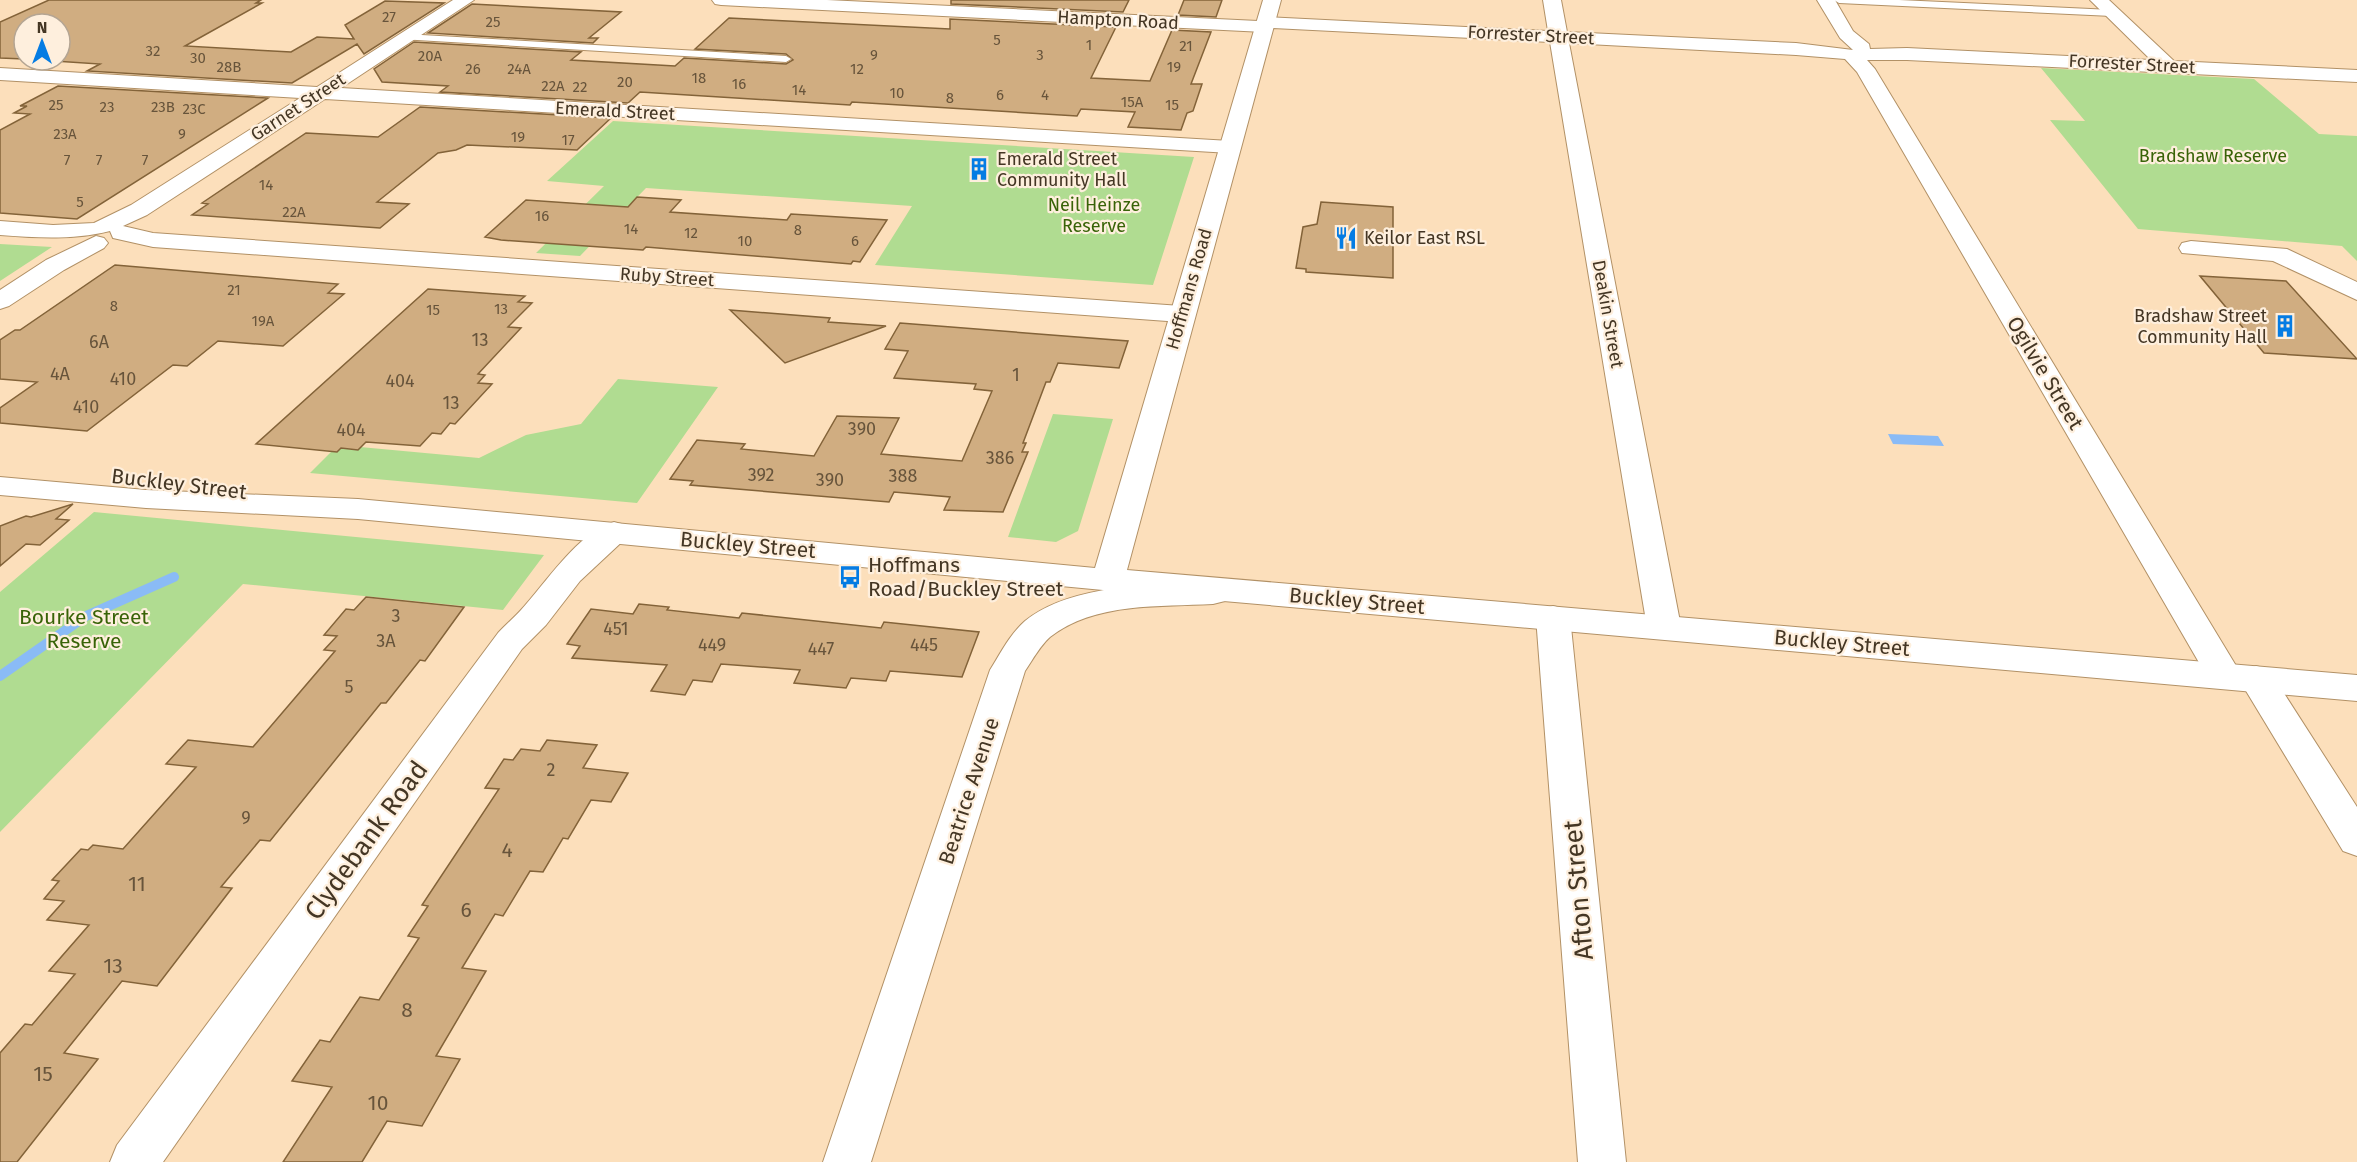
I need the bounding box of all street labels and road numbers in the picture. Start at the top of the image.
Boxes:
street label: Hampton Road [1057,6,1179,34]
street label: Forrester Street [1467,21,1595,49]
street label: Forrester Street [2068,50,2196,78]
street label: Garnet Street [246,68,350,146]
street label: Emerald Street [554,97,676,125]
street label: Hoffmans Road [1161,226,1217,352]
street label: Deakin Street [1588,258,1628,370]
street label: Ruby Street [619,263,715,291]
street label: Ogilvie Street [2001,312,2089,435]
street label: Buckley Street [110,463,249,505]
street label: Buckley Street [679,526,817,564]
street label: Buckley Street [1288,582,1426,620]
street label: Buckley Street [1773,624,1911,662]
street label: Beatrice Avenue [933,714,1005,868]
street label: Clydebank Road [298,755,434,926]
street label: Afton Street [1557,818,1600,961]

